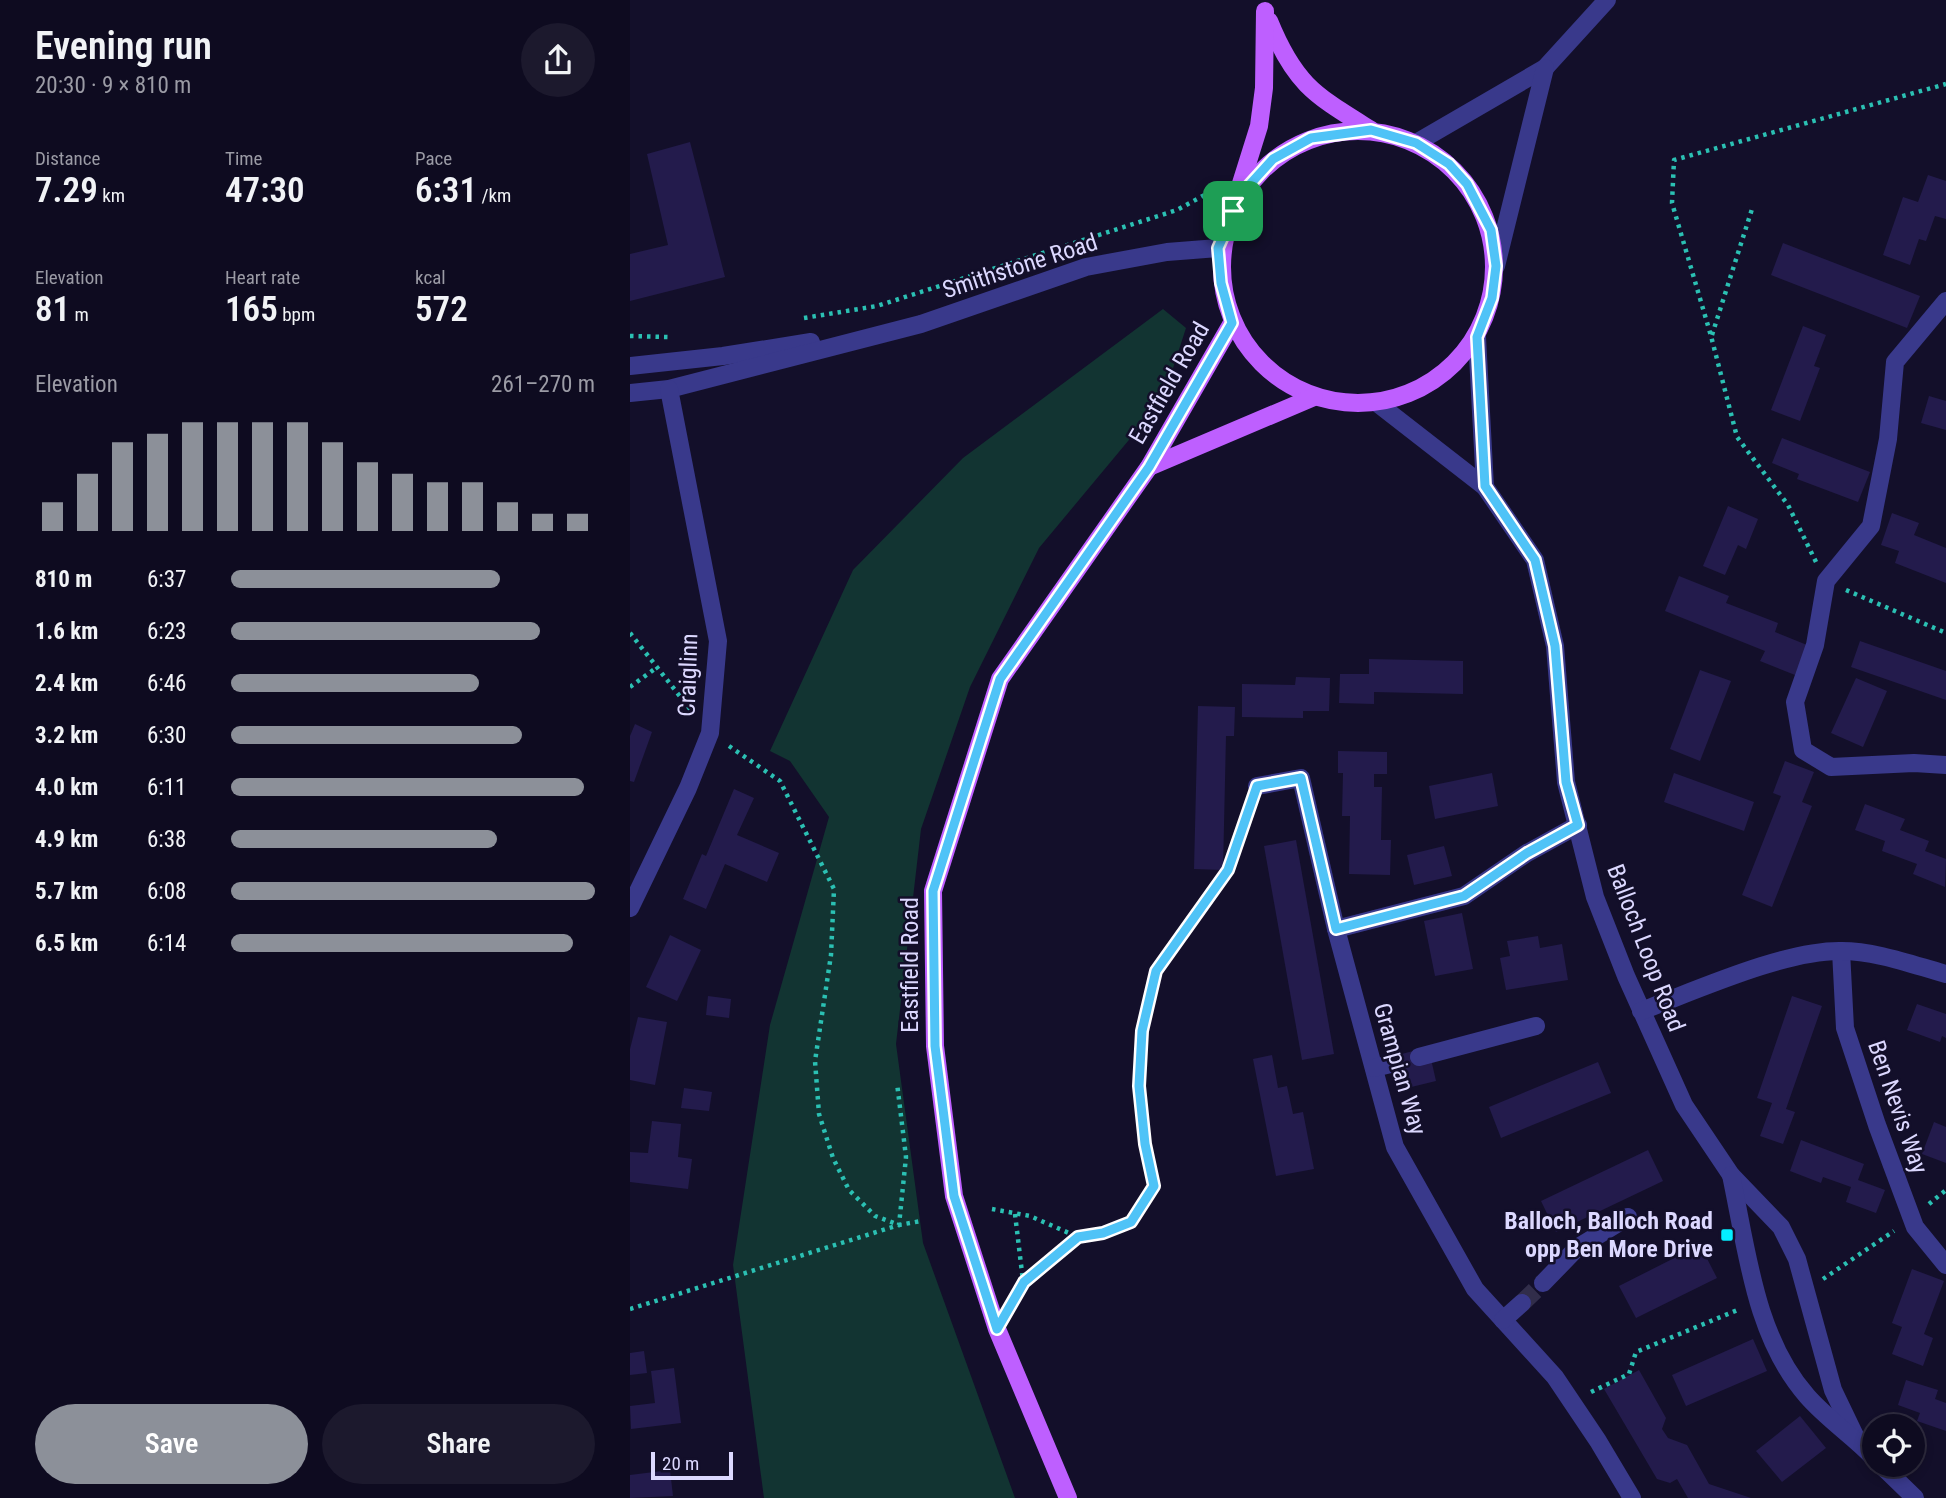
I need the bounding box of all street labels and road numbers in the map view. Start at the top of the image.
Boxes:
street label: Smithstone Road [939,228,1101,304]
street label: Eastfield Road [1123,317,1215,449]
street label: Craiglinn [673,633,703,717]
street label: Balloch Loop Road [1601,860,1691,1036]
street label: Eastfield Road [896,897,924,1033]
street label: Grampian Way [1368,1000,1432,1138]
street label: Ben Nevis Way [1862,1037,1934,1177]

